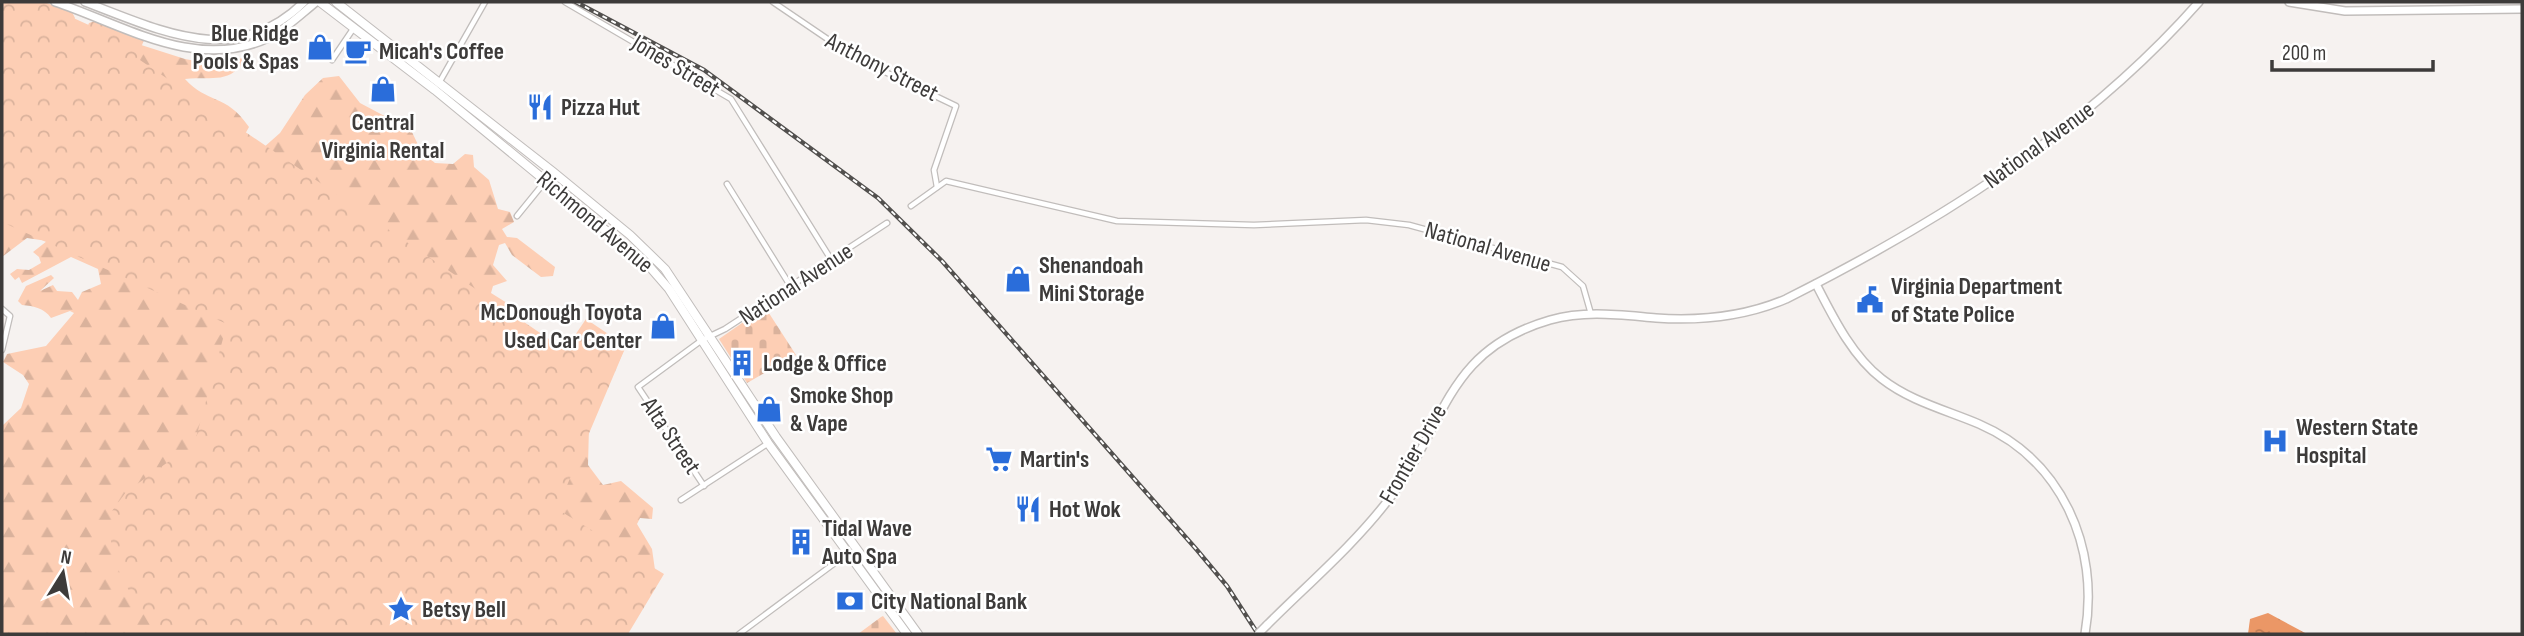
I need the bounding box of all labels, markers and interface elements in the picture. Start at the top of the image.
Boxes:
place label: Blue Ridge Pools & Spas [193,19,299,76]
street label: Anthony Street [820,26,943,108]
street label: Jones Street [626,28,725,104]
scale bar [2272,28,2433,72]
shop icon: Blue Ridge Pools & Spas [305,32,335,62]
cafe icon: Micah's Coffee [343,36,373,66]
place label: Micah's Coffee [379,37,504,66]
text: 200 m [2282,41,2326,66]
shop icon: Central Virginia Rental [368,74,398,104]
restaurant icon: Pizza Hut [525,92,555,122]
place label: Pizza Hut [561,93,640,122]
street label: National Avenue [1978,95,2100,195]
place label: Central Virginia Rental [322,108,444,165]
street label: Richmond Avenue [531,165,659,279]
street label: National Avenue [1422,215,1554,279]
street label: National Avenue [734,237,858,331]
place label: Shenandoah Mini Storage [1039,251,1145,308]
shop icon: Shenandoah Mini Storage [1003,264,1033,294]
place label: Virginia Department of State Police [1891,272,2062,329]
public building icon: Virginia Department of State Police [1855,285,1885,315]
place label: McDonough Toyota Used Car Center [480,298,643,355]
shop icon: McDonough Toyota Used Car Center [648,311,678,341]
building icon: Lodge & Office [727,348,757,378]
place label: Lodge & Office [763,349,887,378]
place label: Smoke Shop & Vape [790,381,893,438]
street label: Alta Street [634,391,707,480]
shop icon: Smoke Shop & Vape [754,394,784,424]
street label: Frontier Drive [1373,399,1453,509]
place label: Western State Hospital [2296,413,2418,470]
hospital icon: Western State Hospital [2260,426,2290,456]
supermarket icon: Martin's [984,444,1014,474]
place label: Martin's [1020,445,1089,474]
restaurant icon: Hot Wok [1013,494,1043,524]
place label: Hot Wok [1049,495,1121,524]
place label: Tidal Wave Auto Spa [821,514,912,571]
building icon: Tidal Wave Auto Spa [786,527,816,557]
north arrow [28,538,98,608]
text: N [59,546,73,570]
bank icon: City National Bank [835,586,865,616]
place label: City National Bank [871,587,1027,616]
place icon: Betsy Bell [386,594,416,624]
place label: Betsy Bell [422,595,506,624]

